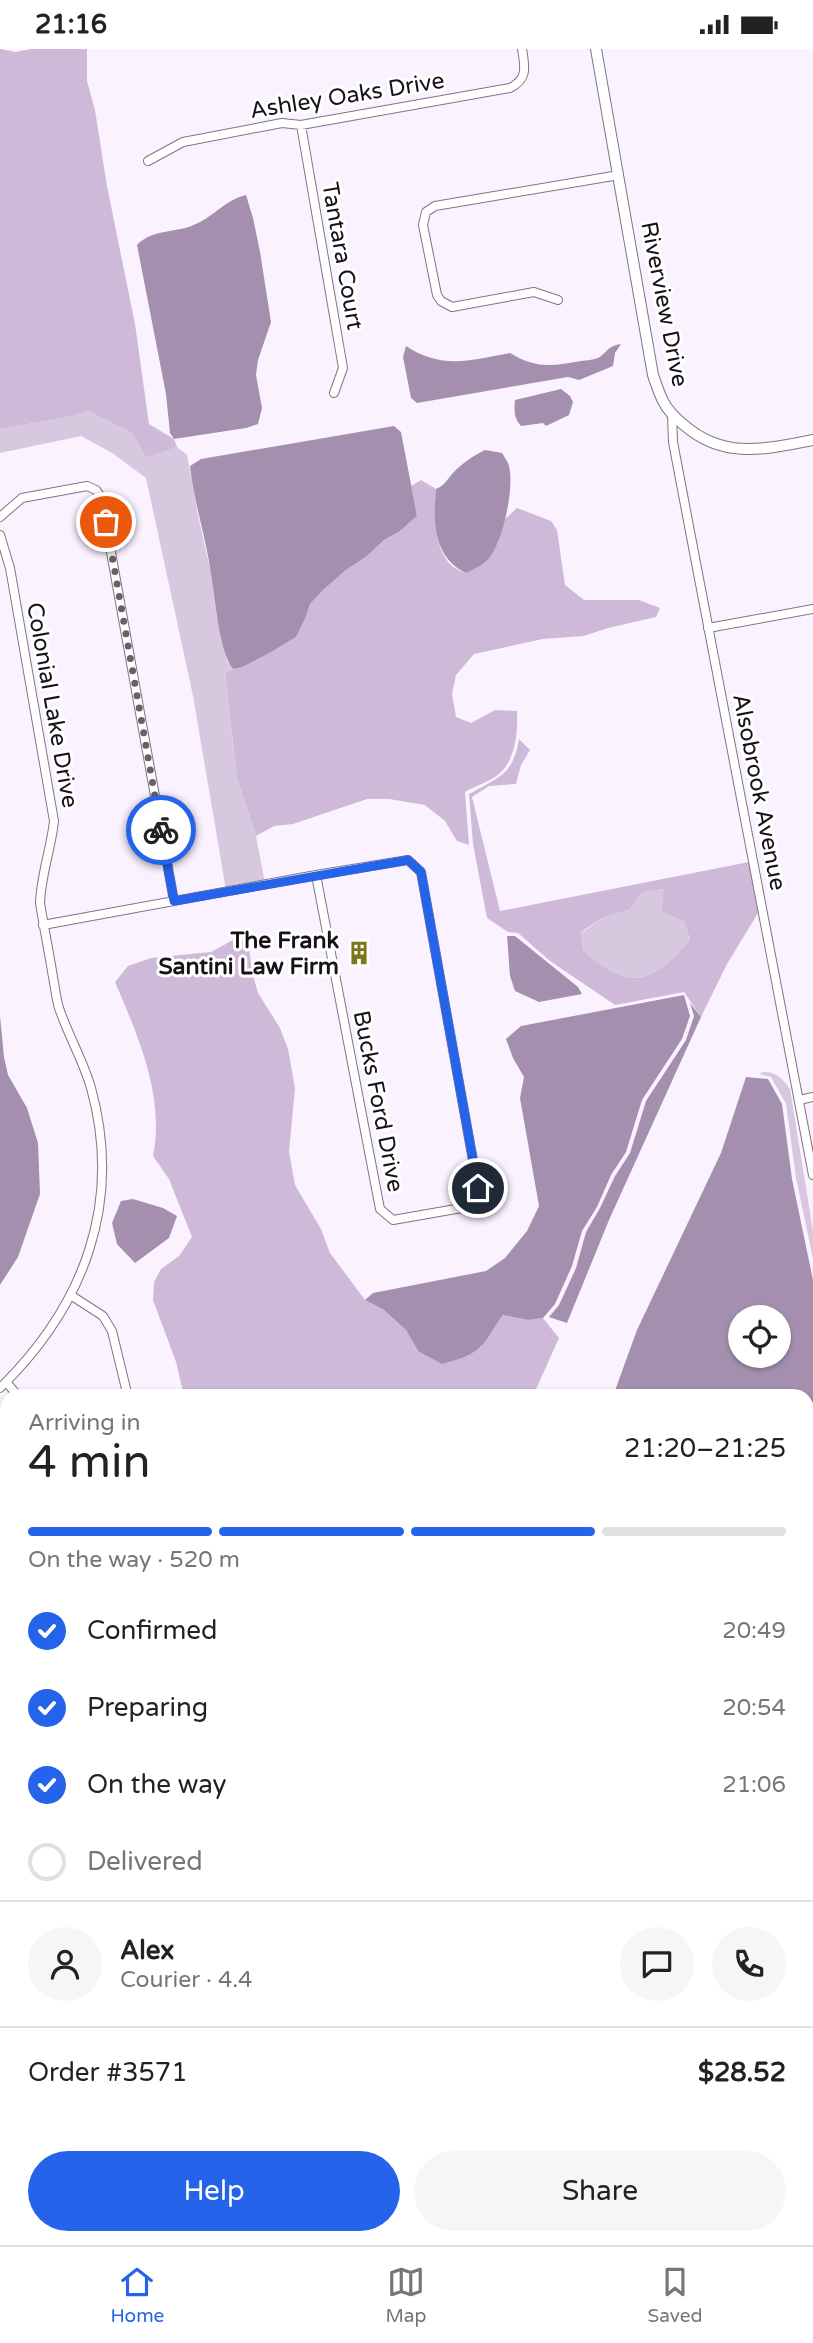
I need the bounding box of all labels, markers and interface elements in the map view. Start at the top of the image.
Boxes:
text: 21:16 [35,9,107,40]
street label: Ashley Oaks Drive [248,67,446,125]
street label: Tantara Court [315,180,369,332]
street label: Riverview Drive [634,219,694,389]
pin [76,492,136,552]
icon: bag [87,503,125,541]
street label: Colonial Lake Drive [20,600,84,810]
street label: Alsobrook Avenue [726,692,792,893]
courier [126,795,196,865]
icon: bike [142,811,180,849]
place label: The Frank Santini Law Firm [158,927,339,981]
building icon: The Frank Santini Law Firm [345,939,373,967]
street label: Bucks Ford Drive [347,1008,409,1194]
pin [448,1158,508,1218]
icon: home [459,1169,497,1207]
map controls [728,1305,791,1368]
button: locate [728,1305,791,1368]
text: Arriving in [28,1409,141,1437]
text: 21:20–21:25 [624,1433,786,1464]
text: 4 min [28,1435,151,1490]
text: On the way · 520 m [28,1546,240,1574]
icon: check [28,1612,66,1650]
text: Confirmed [87,1615,217,1646]
text: 20:49 [722,1617,786,1645]
icon: check [28,1689,66,1727]
text: Preparing [87,1692,208,1723]
text: 20:54 [722,1694,786,1722]
icon: check [28,1766,66,1804]
text: On the way [87,1769,227,1800]
text: 21:06 [722,1771,786,1799]
text: Delivered [87,1846,203,1877]
button: person [28,1927,102,2001]
button: chat [620,1927,694,2001]
button: phone [712,1927,786,2001]
text: Alex [120,1935,174,1966]
text: Courier · 4.4 [120,1966,252,1994]
text: Order #3571 [28,2057,188,2088]
text: $28.52 [698,2057,786,2088]
button: Help [28,2151,400,2231]
button: Share [414,2151,786,2231]
tab: Home [111,2263,164,2327]
tab: Map [385,2263,426,2327]
tab: Saved [648,2263,702,2327]

